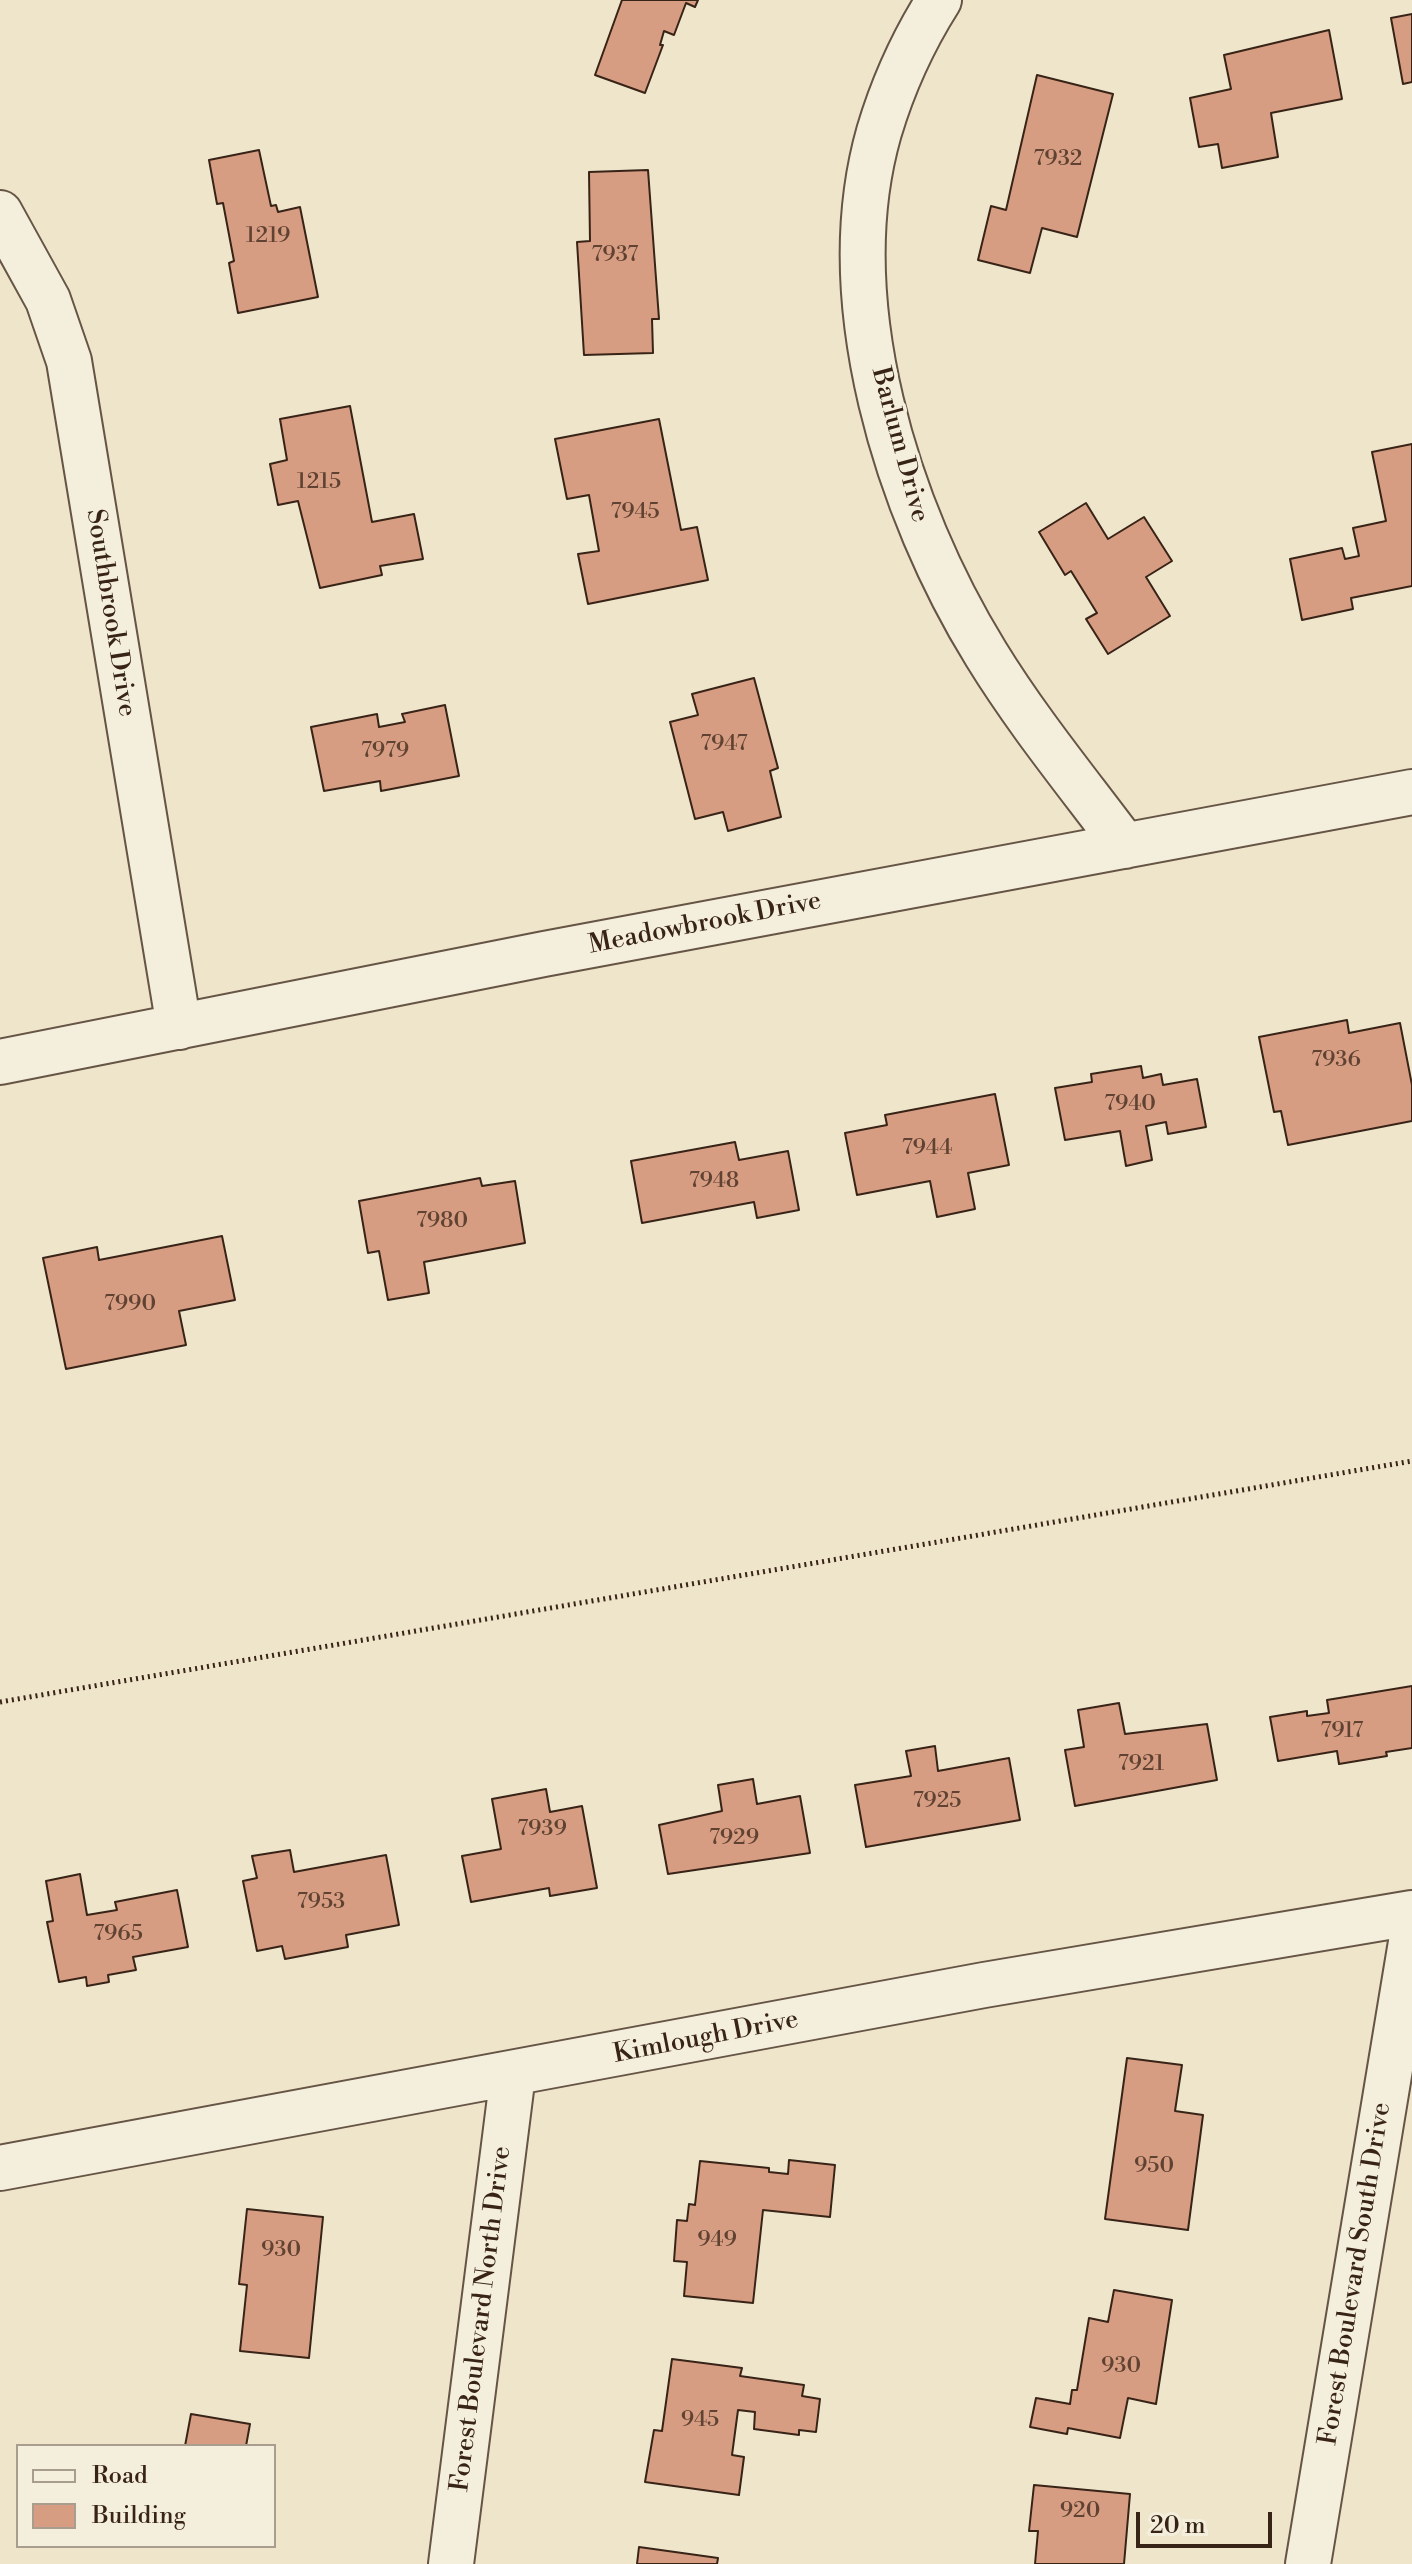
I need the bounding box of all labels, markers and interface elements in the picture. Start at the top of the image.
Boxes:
house number: 7932 [1034,147,1082,173]
house number: 1219 [246,224,290,250]
house number: 7937 [592,243,638,269]
street label: Barlum Drive [863,364,935,526]
house number: 1215 [297,470,341,496]
house number: 7945 [610,500,660,526]
street label: Southbrook Drive [78,507,142,719]
house number: 7947 [700,732,748,758]
house number: 7979 [361,739,409,765]
street label: Meadowbrook Drive [586,886,824,962]
house number: 7936 [1311,1048,1361,1074]
house number: 7940 [1104,1092,1156,1118]
house number: 7944 [902,1136,952,1162]
house number: 7948 [689,1169,739,1195]
house number: 7980 [416,1209,468,1235]
house number: 7990 [104,1292,156,1318]
house number: 7917 [1321,1719,1363,1745]
house number: 7921 [1118,1752,1164,1778]
house number: 7925 [913,1789,961,1815]
house number: 7939 [517,1817,567,1843]
house number: 7929 [709,1826,759,1852]
house number: 7953 [297,1890,345,1916]
house number: 7965 [93,1922,143,1948]
street label: Kimlough Drive [611,2005,801,2071]
street label: Forest Boulevard South Drive [1313,2100,1399,2448]
street label: Forest Boulevard North Drive [445,2144,519,2494]
house number: 950 [1134,2154,1174,2180]
house number: 949 [697,2228,737,2254]
house number: 930 [261,2238,301,2264]
house number: 930 [1101,2354,1141,2380]
house number: 945 [681,2408,719,2434]
legend [16,2444,276,2548]
text: Road [92,2461,148,2491]
scale bar [1140,2496,1276,2546]
house number: 920 [1060,2499,1100,2525]
text: Building [92,2501,186,2531]
text: 20 m [1150,2511,1206,2541]

